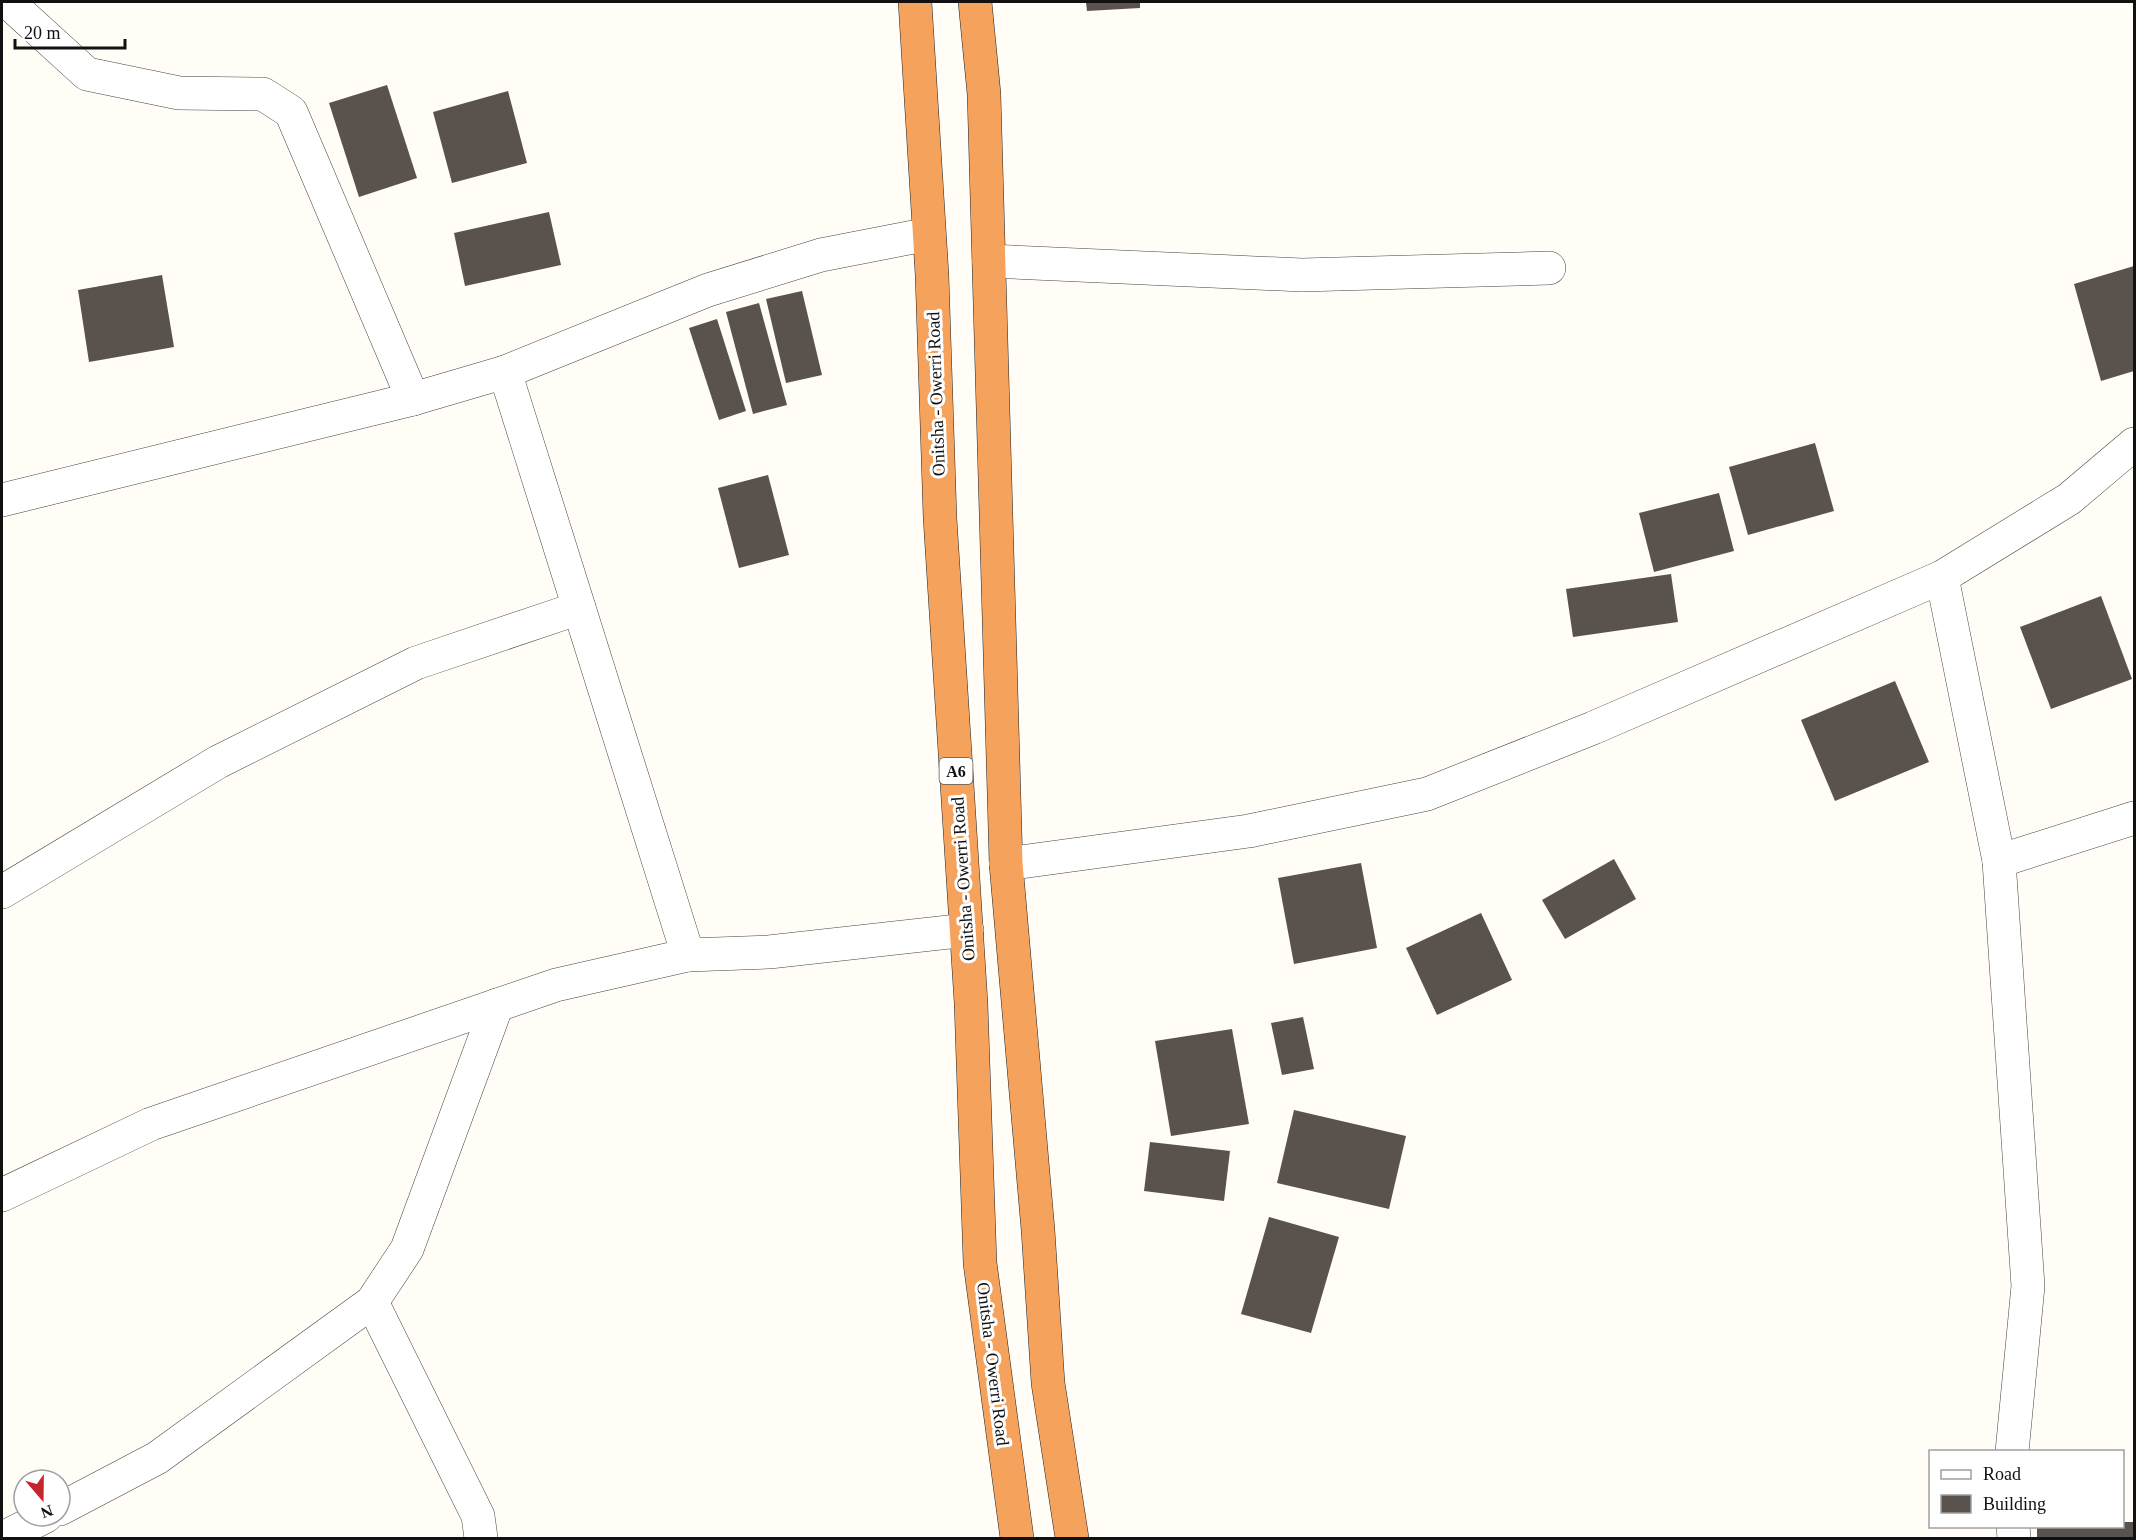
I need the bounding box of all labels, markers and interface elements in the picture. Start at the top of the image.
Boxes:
scale bar [15,12,124,50]
text: 20 m [24,23,61,43]
street label: Onitsha - Owerri Road [923,311,949,477]
road number: A6 [940,758,972,784]
street label: Onitsha - Owerri Road [947,796,979,962]
street label: Onitsha - Owerri Road [973,1281,1013,1447]
legend [1929,1450,2124,1528]
text: Road [1983,1464,2021,1484]
north arrow [12,1468,72,1528]
text: Building [1983,1494,2046,1514]
text: N [38,1502,55,1522]

